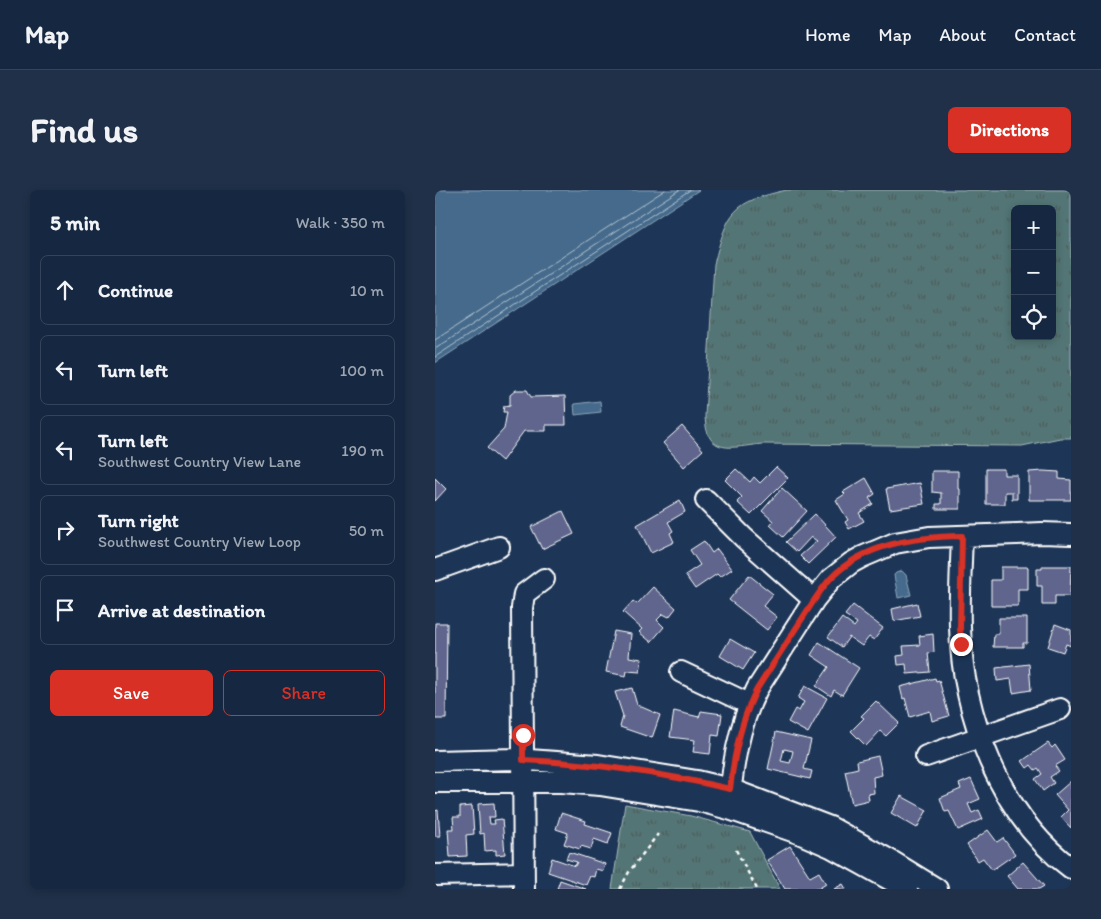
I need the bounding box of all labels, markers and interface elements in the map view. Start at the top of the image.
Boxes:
text: Map [25,20,69,49]
text: Home [805,24,851,46]
text: Map [879,24,912,46]
text: About [940,24,986,46]
text: Contact [1014,24,1076,46]
button: Directions [948,107,1071,153]
text: Find us [30,109,138,151]
map controls [1011,205,1056,340]
button: + [1011,205,1056,250]
text: 5 min [50,210,100,235]
text: Walk · 350 m [296,213,385,232]
button: − [1011,250,1056,295]
icon: ahead [51,276,79,304]
text: Continue [98,279,173,302]
text: 10 m [350,281,384,300]
button: locate [1011,295,1056,340]
icon: left [51,356,79,384]
text: Turn left [98,359,168,382]
text: 100 m [340,361,384,380]
text: Turn left [98,429,168,452]
icon: left [51,436,79,464]
text: 190 m [341,441,384,460]
text: Southwest Country View Lane [98,452,301,471]
text: Turn right [98,509,179,532]
icon: right [51,516,79,544]
text: 50 m [349,521,384,540]
text: Southwest Country View Loop [98,532,301,551]
icon: arrive [51,596,79,624]
text: Arrive at destination [98,599,265,622]
route end [950,633,973,656]
button: Save [50,670,213,716]
button: Share [223,670,385,716]
route start [512,724,535,747]

